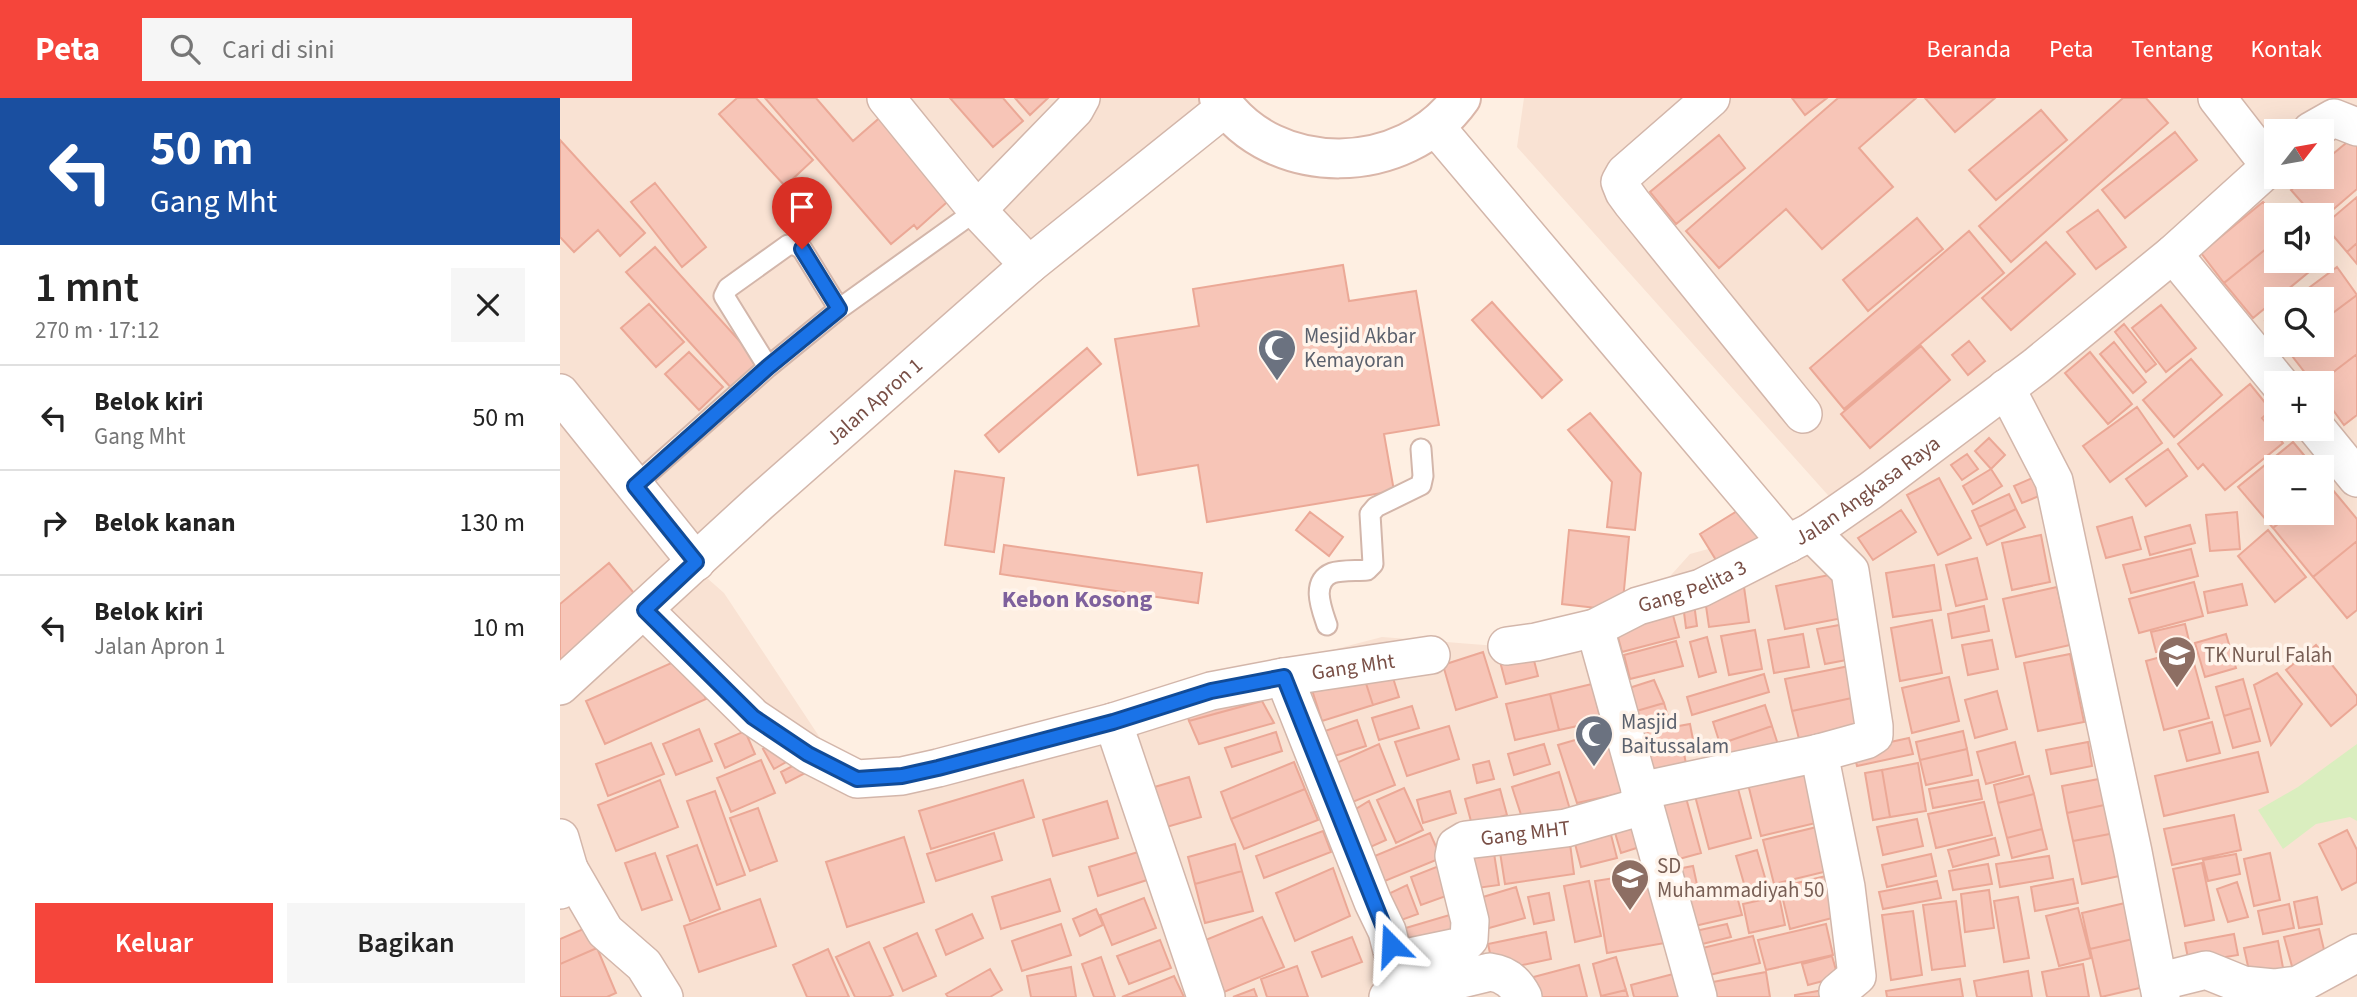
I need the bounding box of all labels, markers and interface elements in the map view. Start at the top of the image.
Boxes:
search box [142,18,632,81]
text: Peta [35,26,100,73]
icon: search [166,30,204,68]
text: Cari di sini [222,31,335,68]
text: Beranda [1927,32,2011,67]
text: Peta [2049,32,2093,67]
text: Tentang [2131,32,2213,67]
text: Kontak [2251,32,2322,67]
text: 50 m [150,114,254,184]
north arrow [2264,119,2334,189]
map controls [2264,119,2334,525]
icon: left [35,126,126,217]
pin [772,177,832,249]
text: Gang Mht [150,179,277,225]
icon: arrive [783,188,821,226]
button: sound [2264,203,2334,273]
text: 1 mnt [35,258,139,318]
button: close [451,268,525,342]
button: search [2264,287,2334,357]
text: 270 m · 17:12 [35,314,159,347]
place label: Mesjid Akbar Kemayoran [1304,321,1416,375]
mosque icon: Mesjid Akbar Kemayoran [1256,327,1298,382]
street label: Jalan Apron 1 [819,350,929,452]
button: + [2264,371,2334,441]
text: Belok kiri [94,383,203,420]
icon: left [35,399,73,437]
text: 50 m [472,399,525,436]
text: Gang Mht [94,420,186,453]
street label: Jalan Angkasa Raya [1789,428,1946,553]
button: − [2264,455,2334,525]
icon: right [35,504,73,542]
text: Belok kanan [94,504,236,541]
text: 130 m [459,504,525,541]
street label: Gang Pelita 3 [1635,552,1752,620]
district label: Kebon Kosong [1002,582,1152,617]
text: Belok kiri [94,593,203,630]
icon: left [35,609,73,647]
text: 10 m [472,609,525,646]
text: Jalan Apron 1 [94,630,225,663]
school or university icon: TK Nurul Falah [2156,634,2198,689]
place label: TK Nurul Falah [2204,640,2333,670]
street label: Gang Mht [1310,646,1397,688]
place label: Masjid Baitussalam [1621,707,1729,761]
mosque icon: Masjid Baitussalam [1573,713,1615,768]
street label: Gang MHT [1479,813,1572,853]
place label: SD Muhammadiyah 50 [1657,851,1824,905]
school or university icon: SD Muhammadiyah 50 [1609,857,1651,912]
button: Keluar [35,903,273,983]
button: Bagikan [287,903,525,983]
position arrow [1354,908,1428,982]

